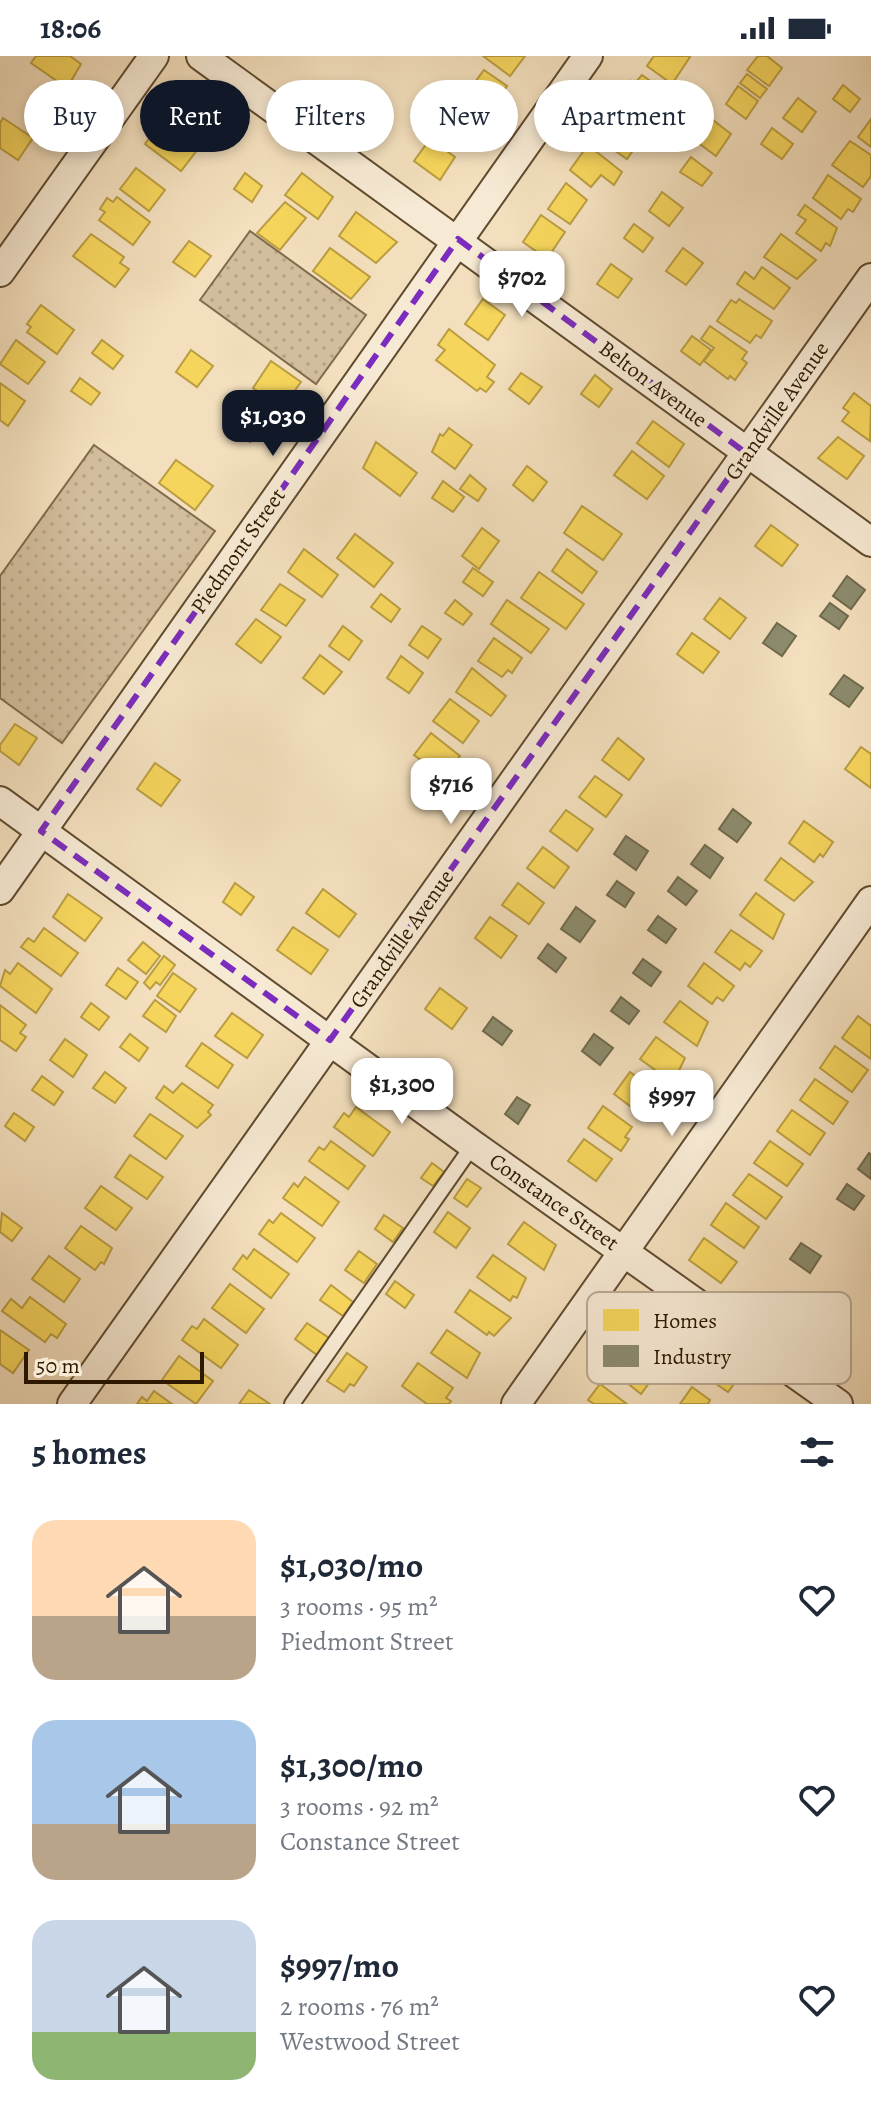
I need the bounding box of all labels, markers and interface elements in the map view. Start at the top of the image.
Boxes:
text: 18:06 [40,8,101,48]
chip: Buy [24,80,124,152]
chip: Rent [140,80,250,152]
chip: Filters [266,80,394,152]
chip: New [410,80,518,152]
chip: Apartment [534,80,714,152]
pin: $702 [475,251,569,319]
text: $702 [498,259,546,294]
street label: Belton Avenue [593,333,713,435]
street label: Grandville Avenue [718,336,836,486]
pin: $1,030 [208,390,338,458]
text: $1,030 [240,398,306,433]
street label: Piedmont Street [184,482,292,620]
pin: $716 [404,758,498,826]
text: $716 [429,766,473,801]
street label: Grandville Avenue [343,864,461,1014]
pin: $1,300 [337,1058,467,1126]
text: $1,300 [369,1066,435,1101]
pin: $997 [625,1070,719,1138]
text: $997 [648,1078,696,1113]
street label: Constance Street [483,1146,625,1258]
legend [587,1292,851,1384]
text: Homes [653,1306,717,1336]
text: Industry [653,1342,731,1372]
scale bar [24,1348,204,1384]
text: 50 m [36,1351,80,1381]
text: 5 homes [32,1429,147,1476]
icon: filters [795,1430,839,1474]
text: $1,030/mo [280,1542,423,1589]
icon: home [96,1552,192,1648]
icon: heart [795,1578,839,1622]
text: 3 rooms · 95 m² [280,1589,437,1624]
text: Piedmont Street [280,1624,454,1659]
text: $1,300/mo [280,1742,423,1789]
icon: home [96,1752,192,1848]
icon: heart [795,1778,839,1822]
text: 3 rooms · 92 m² [280,1789,439,1824]
text: Constance Street [280,1824,460,1859]
text: $997/mo [280,1942,399,1989]
icon: home [96,1952,192,2048]
icon: heart [795,1978,839,2022]
text: 2 rooms · 76 m² [280,1989,439,2024]
text: Westwood Street [280,2024,460,2059]

